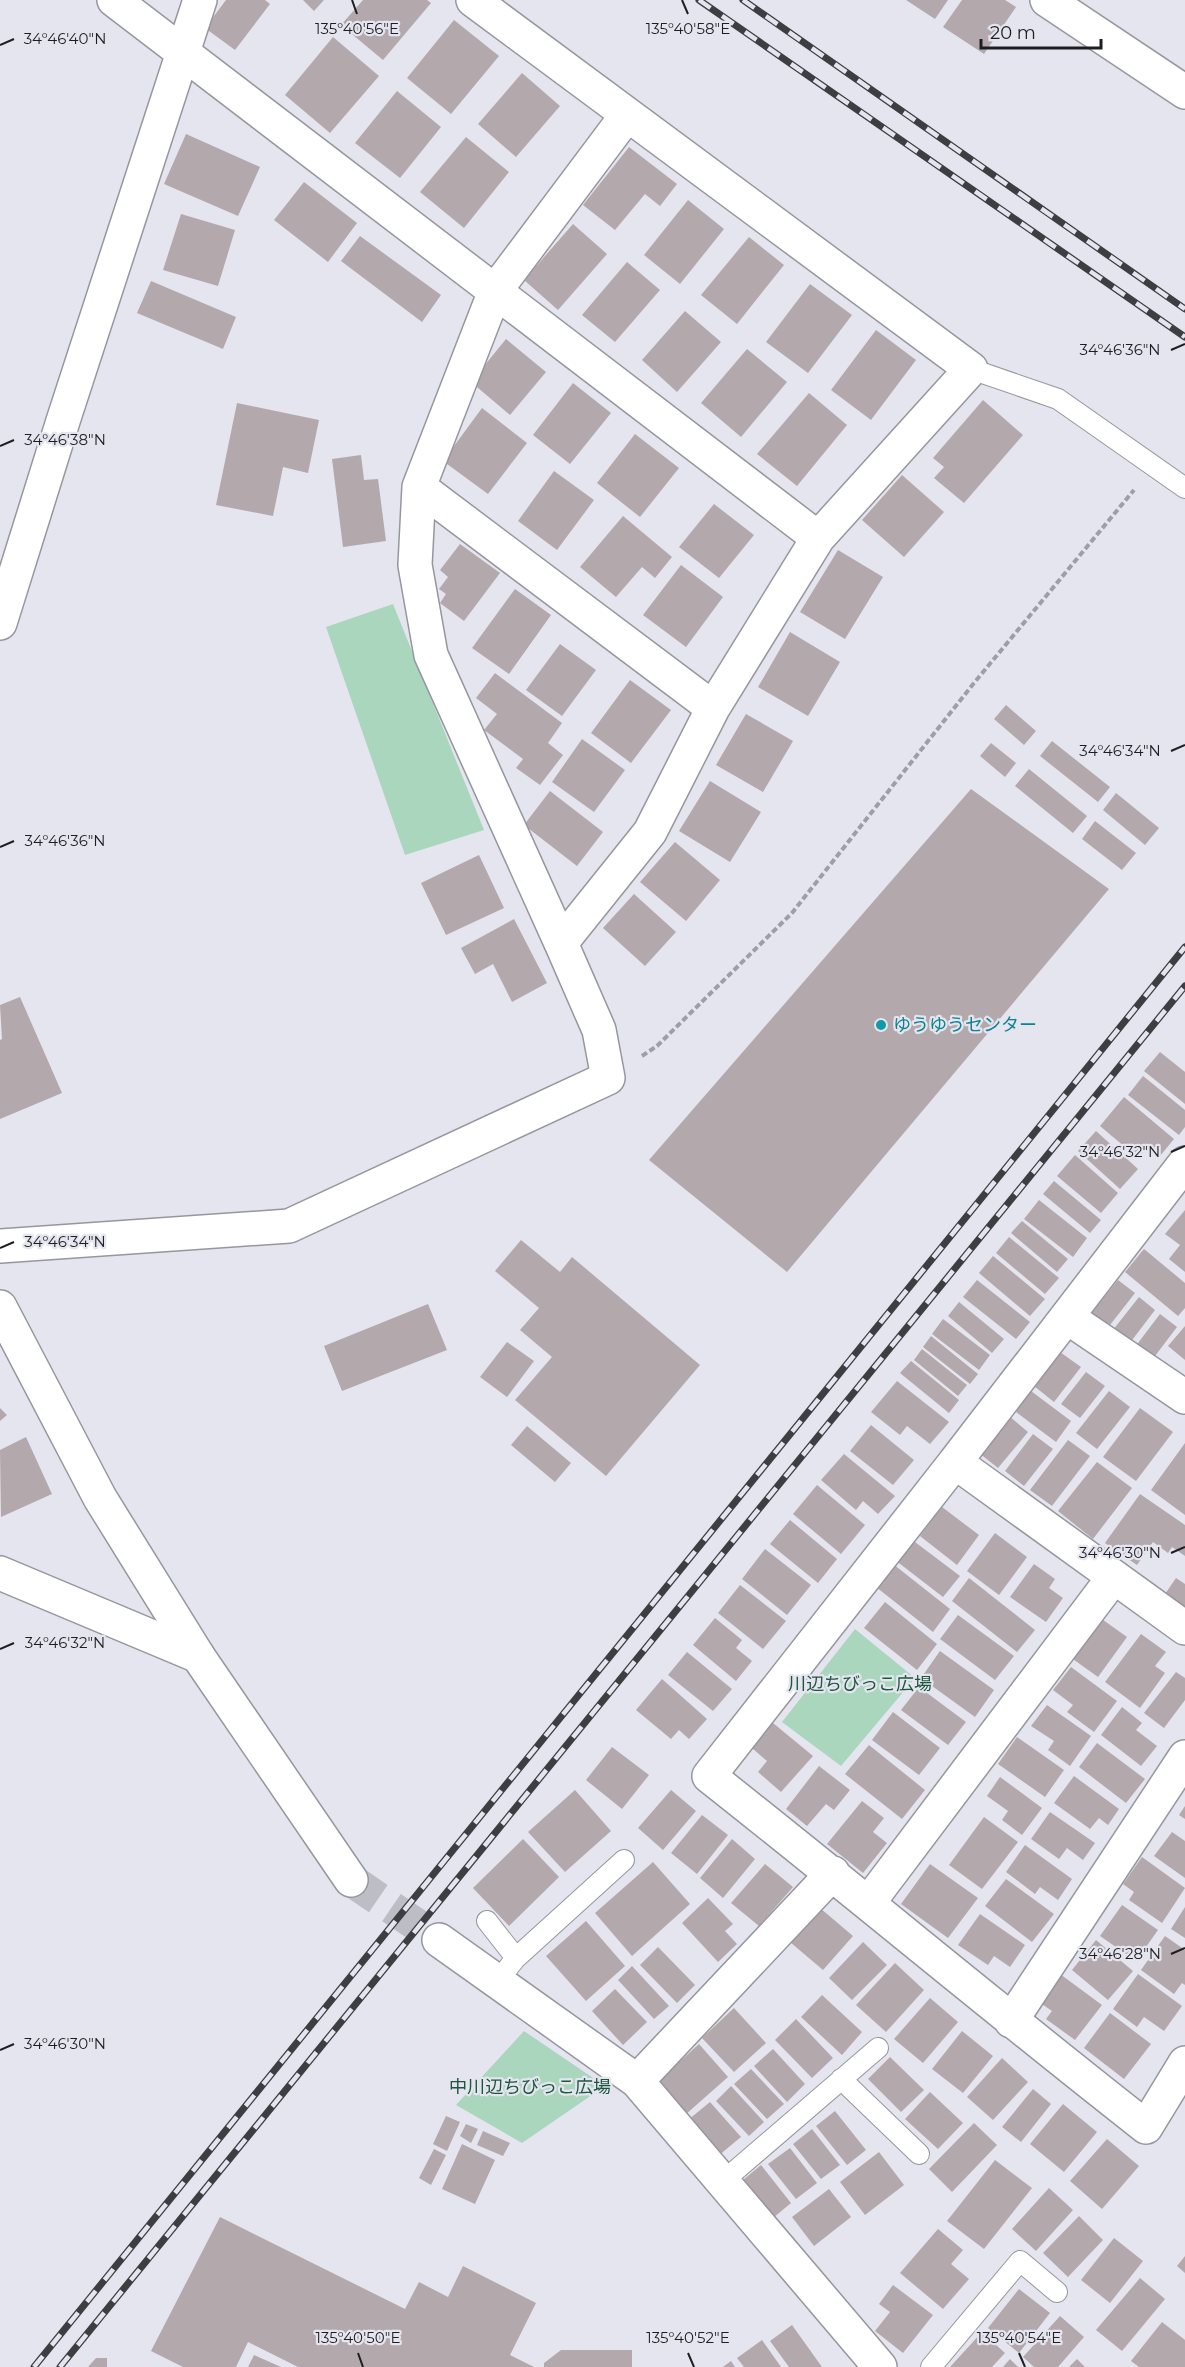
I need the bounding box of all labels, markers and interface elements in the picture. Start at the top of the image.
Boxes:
scale bar [981,12,1101,50]
text: 135°40'56"E [315,19,399,38]
text: 135°40'58"E [646,19,730,38]
text: 20 m [990,22,1036,44]
text: 34°46'40"N [24,29,106,48]
text: 34°46'36"N [1079,340,1161,359]
text: 34°46'38"N [24,430,106,449]
text: 34°46'34"N [1079,741,1161,760]
text: 34°46'36"N [24,831,106,850]
place label: ゆうゆうセンター [893,1014,1037,1036]
marker: ゆうゆうセンター [874,1018,888,1032]
text: 34°46'32"N [1080,1142,1160,1161]
text: 34°46'34"N [24,1232,106,1251]
text: 34°46'30"N [1079,1543,1161,1562]
text: 34°46'32"N [25,1633,105,1652]
park label: 川辺ちびっこ広場 [788,1673,932,1695]
text: 34°46'28"N [1079,1944,1161,1963]
text: 34°46'30"N [24,2034,106,2053]
park label: 中川辺ちびっこ広場 [449,2076,611,2098]
text: 135°40'50"E [316,2328,400,2347]
text: 135°40'52"E [646,2328,730,2347]
text: 135°40'54"E [977,2328,1061,2347]

